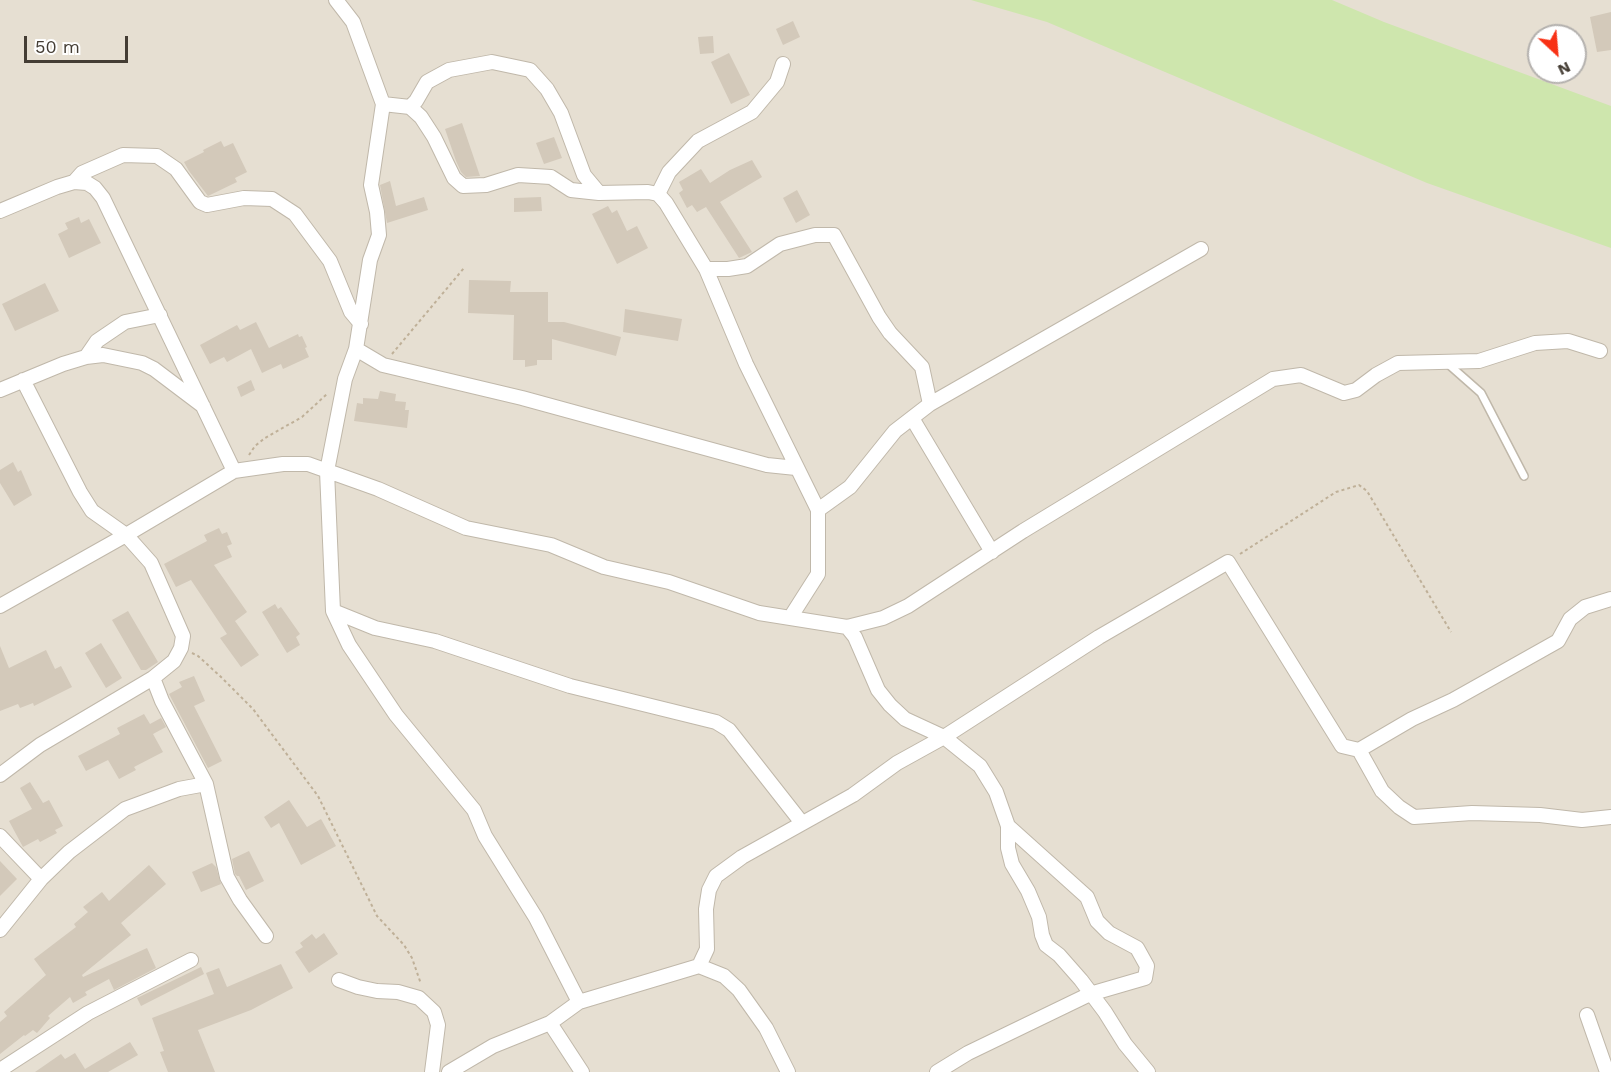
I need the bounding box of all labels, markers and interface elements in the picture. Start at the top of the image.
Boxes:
scale bar [27,24,130,62]
north arrow [1527,24,1587,84]
text: 50 m [35,36,80,57]
text: N [1555,58,1574,80]

